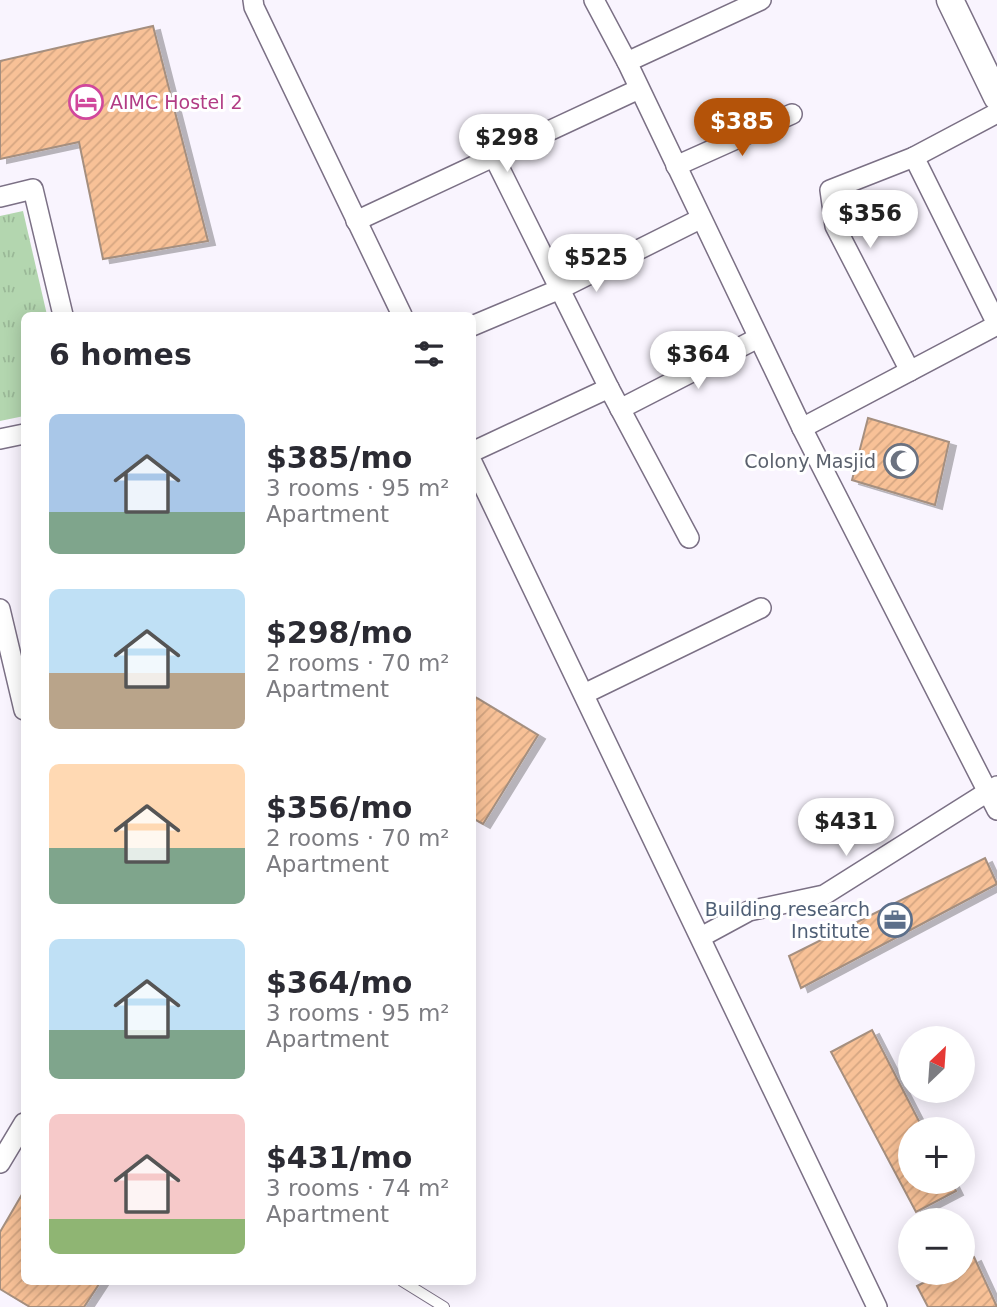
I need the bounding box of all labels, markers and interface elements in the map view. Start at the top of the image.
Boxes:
hotel icon: AIMC Hostel 2 [67,83,105,121]
place label: AIMC Hostel 2 [110,91,243,113]
pin: $385 [701,99,783,158]
text: $385 [710,108,774,134]
pin: $298 [466,114,548,174]
text: $298 [475,124,539,150]
pin: $356 [829,190,911,250]
text: $356 [838,200,902,226]
pin: $525 [555,234,637,294]
text: $525 [564,244,628,270]
pin: $364 [657,332,739,391]
icon: filters [410,335,448,373]
text: 6 homes [49,337,192,372]
text: $364 [666,341,730,367]
text: $385/mo [266,440,412,475]
icon: home [105,442,189,526]
mosque icon: Colony Masjid [882,442,920,480]
place label: Colony Masjid [744,450,876,472]
text: 3 rooms · 95 m² [266,475,450,501]
text: Apartment [266,501,389,527]
text: $298/mo [266,615,412,650]
icon: home [105,617,189,701]
text: 2 rooms · 70 m² [266,650,450,676]
text: Apartment [266,676,389,702]
text: $356/mo [266,790,412,825]
icon: home [105,792,189,876]
pin: $431 [805,798,887,858]
text: $431 [814,808,878,834]
text: 2 rooms · 70 m² [266,825,450,851]
text: Apartment [266,851,389,877]
place label: Building research Institute [705,898,870,942]
office icon: Building research Institute [876,901,914,939]
text: $364/mo [266,965,412,1000]
icon: home [105,967,189,1051]
text: 3 rooms · 95 m² [266,1000,450,1026]
text: Apartment [266,1026,389,1052]
north arrow [898,1026,975,1102]
map controls [898,1026,975,1285]
button: + [898,1117,975,1194]
text: $431/mo [266,1140,412,1175]
icon: home [105,1142,189,1226]
text: 3 rooms · 74 m² [266,1175,450,1201]
text: Apartment [266,1201,389,1227]
button: − [898,1208,975,1285]

